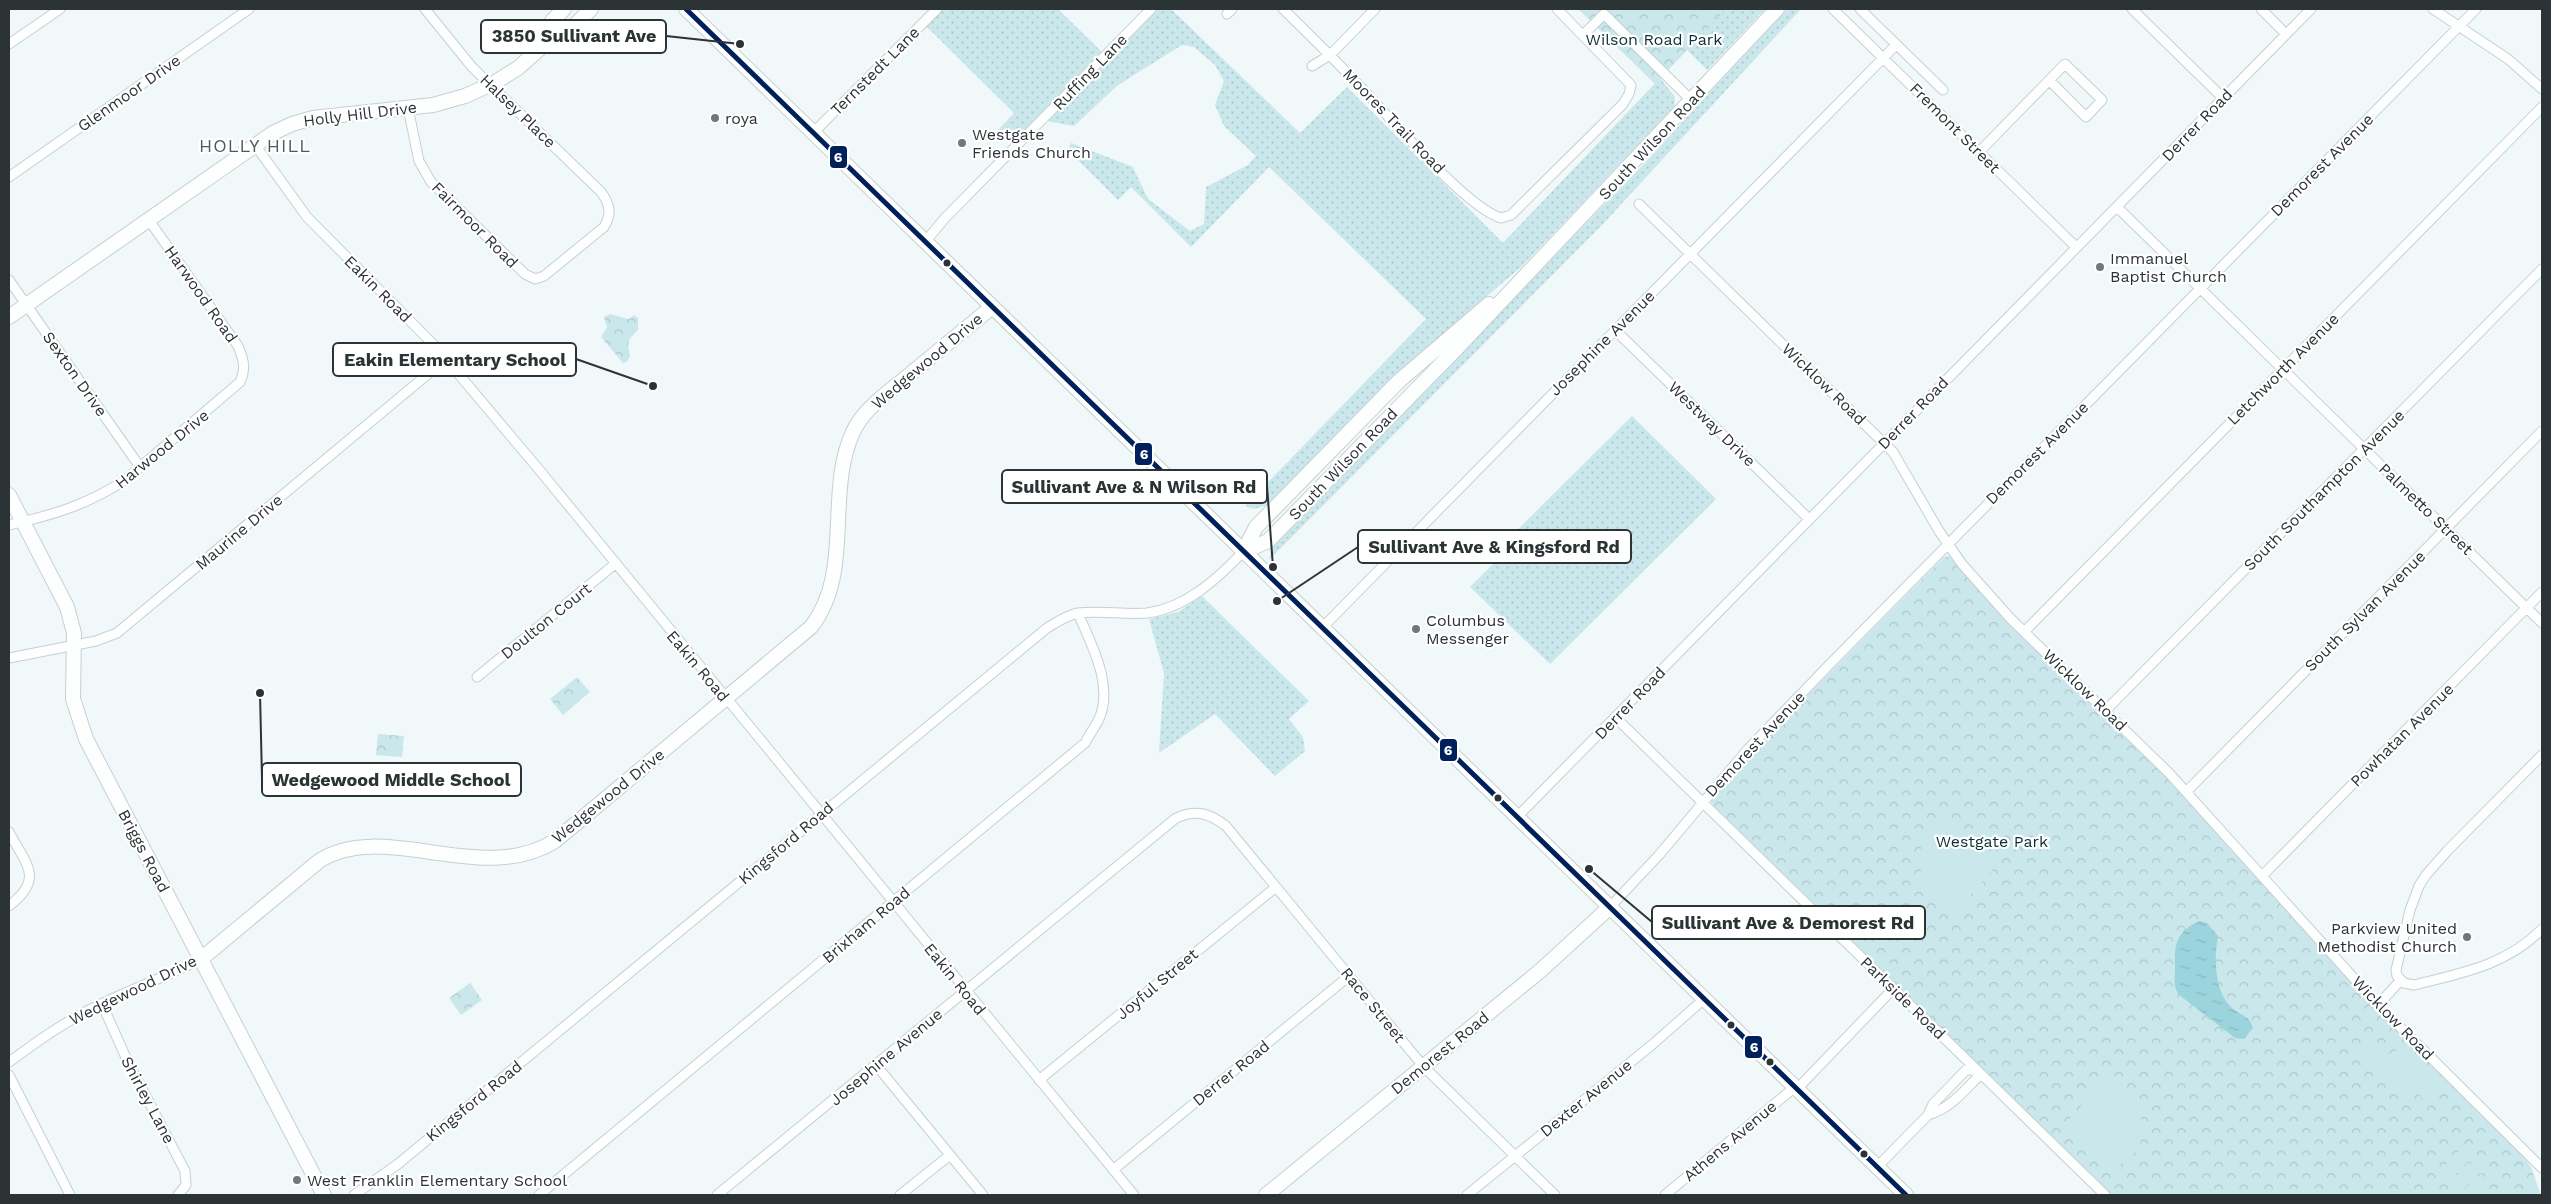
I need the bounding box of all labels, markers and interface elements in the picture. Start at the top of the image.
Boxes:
callout: 3850 Sullivant Ave [481,20,666,53]
street label: Ternstedt Lane [827,23,923,119]
text: 3850 Sullivant Ave [492,25,656,46]
street label: Ruffing Lane [1049,30,1131,114]
park label: Wilson Road Park [1586,30,1722,49]
street label: Glenmoor Drive [74,50,184,136]
street label: Moores Trail Road [1339,65,1449,177]
street label: Halsey Place [476,70,560,152]
street label: Fremont Street [1906,79,2004,177]
street label: South Wilson Road [1594,82,1710,204]
street label: Derrer Road [2158,85,2236,165]
street label: Holly Hill Drive [302,98,418,130]
place label: roya [725,109,758,128]
street label: Demorest Avenue [2267,110,2377,220]
marker: roya [709,112,721,124]
place label: Westgate Friends Church [972,125,1091,162]
district label: HOLLY HILL [199,135,311,156]
marker: Westgate Friends Church [956,137,968,149]
line badge: 6 [829,145,848,169]
text: 6 [834,149,843,165]
street label: Fairmoor Road [428,178,522,272]
street label: Harwood Road [160,242,242,346]
place label: Immanuel Baptist Church [2110,249,2227,286]
street label: Eakin Road [341,252,415,326]
unlabelled marker [942,258,952,268]
marker: Immanuel Baptist Church [2094,261,2106,273]
street label: Josephine Avenue [1545,286,1659,400]
street label: Wedgewood Drive [868,309,986,413]
street label: Letchworth Avenue [2223,309,2343,429]
street label: Sexton Drive [39,328,111,420]
street label: Wicklow Road [1778,339,1870,429]
callout: Eakin Elementary School [333,343,576,376]
text: Eakin Elementary School [344,349,566,370]
street label: Derrer Road [1874,373,1952,453]
street label: Westway Drive [1664,378,1760,470]
street label: Demorest Avenue [1982,398,2092,508]
street label: South Wilson Road [1285,404,1401,524]
street label: Harwood Drive [111,405,213,493]
street label: South Southampton Avenue [2240,406,2408,574]
line badge: 6 [1134,442,1153,466]
text: 6 [1140,446,1149,462]
street label: Palmetto Street [2375,459,2477,559]
callout: Sullivant Ave & N Wilson Rd [1002,470,1267,503]
text: Sullivant Ave & N Wilson Rd [1012,476,1256,497]
street label: Maurine Drive [192,490,286,574]
callout: Sullivant Ave & Kingsford Rd [1358,530,1631,563]
text: Sullivant Ave & Kingsford Rd [1368,536,1620,557]
street label: South Sylvan Avenue [2301,547,2429,675]
street label: Doulton Court [497,579,595,663]
place label: Columbus Messenger [1426,611,1510,648]
marker: Columbus Messenger [1410,623,1422,635]
street label: Eakin Road [663,627,733,705]
street label: Wicklow Road [2039,645,2131,735]
street label: Derrer Road [1591,663,1669,743]
street label: Powhatan Avenue [2346,679,2458,791]
street label: Demorest Avenue [1701,687,1809,801]
line badge: 6 [1439,738,1458,762]
text: 6 [1444,742,1453,758]
street label: Wedgewood Drive [548,745,668,847]
callout: Wedgewood Middle School [262,763,521,796]
text: Wedgewood Middle School [272,769,511,790]
unlabelled marker [1493,793,1503,803]
street label: Kingsford Road [735,798,837,888]
street label: Briggs Road [114,806,174,896]
park label: Westgate Park [1936,832,2048,851]
street label: Brixham Road [818,883,914,967]
callout: Sullivant Ave & Demorest Rd [1652,906,1925,939]
text: Sullivant Ave & Demorest Rd [1662,912,1914,933]
place label: Parkview United Methodist Church [2317,919,2457,956]
marker: Parkview United Methodist Church [2461,931,2473,943]
street label: Eakin Road [920,939,990,1019]
street label: Joyful Street [1112,944,1202,1024]
street label: Wedgewood Drive [66,951,200,1029]
street label: Parkside Road [1857,953,1949,1043]
street label: Race Street [1337,963,1409,1047]
street label: Wicklow Road [2348,972,2438,1064]
street label: Josephine Avenue [826,1004,946,1110]
street label: Demorest Road [1387,1008,1493,1098]
unlabelled marker [1726,1020,1736,1030]
line badge: 6 [1744,1035,1763,1059]
street label: Derrer Road [1189,1036,1273,1110]
text: 6 [1750,1039,1759,1055]
street label: Shirley Lane [117,1053,179,1147]
street label: Dexter Avenue [1536,1055,1636,1141]
street label: Kingsford Road [422,1056,526,1146]
unlabelled marker [1765,1057,1775,1067]
street label: Athens Avenue [1680,1097,1780,1185]
unlabelled marker [1859,1149,1869,1159]
place label: West Franklin Elementary School [307,1171,567,1190]
marker: West Franklin Elementary School [291,1174,303,1186]

